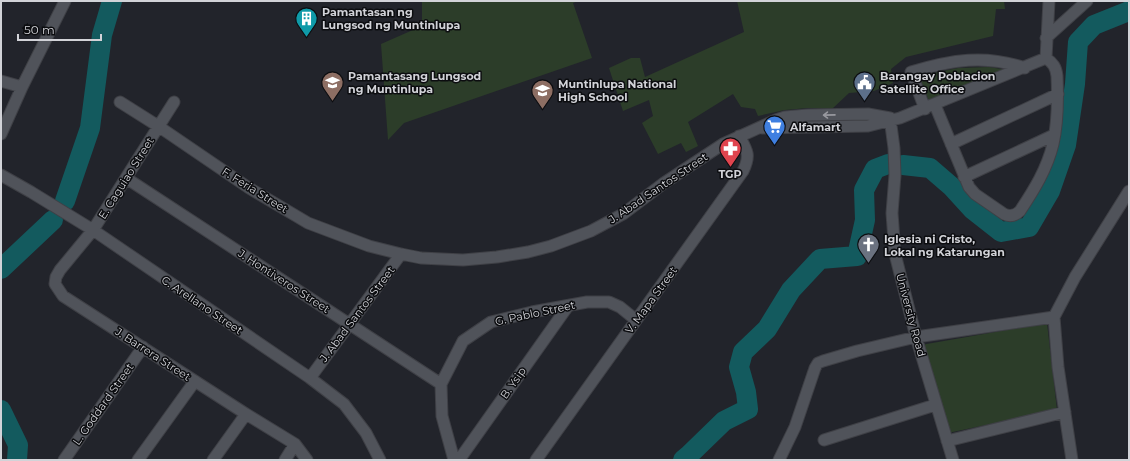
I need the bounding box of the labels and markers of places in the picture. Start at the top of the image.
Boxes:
building icon: Pamantasan ng Lungsod ng Muntinlupa [294,5,320,38]
place label: Pamantasan ng Lungsod ng Muntinlupa [322,5,460,32]
school or university icon: Pamantasang Lungsod ng Muntinlupa [319,69,345,102]
place label: Pamantasang Lungsod ng Muntinlupa [348,69,481,96]
public building icon: Barangay Poblacion Satellite Office [851,69,877,102]
place label: Barangay Poblacion Satellite Office [880,69,995,96]
school or university icon: Muntinlupa National High School [530,77,556,110]
place label: Muntinlupa National High School [558,77,676,104]
supermarket icon: Alfamart [761,114,787,147]
place label: Alfamart [789,120,841,134]
pharmacy icon: TGP [717,135,743,168]
place label: TGP [718,167,742,181]
church icon: Iglesia ni Cristo, Lokal ng Katarungan [855,232,881,265]
place label: Iglesia ni Cristo, Lokal ng Katarungan [884,232,1005,259]

